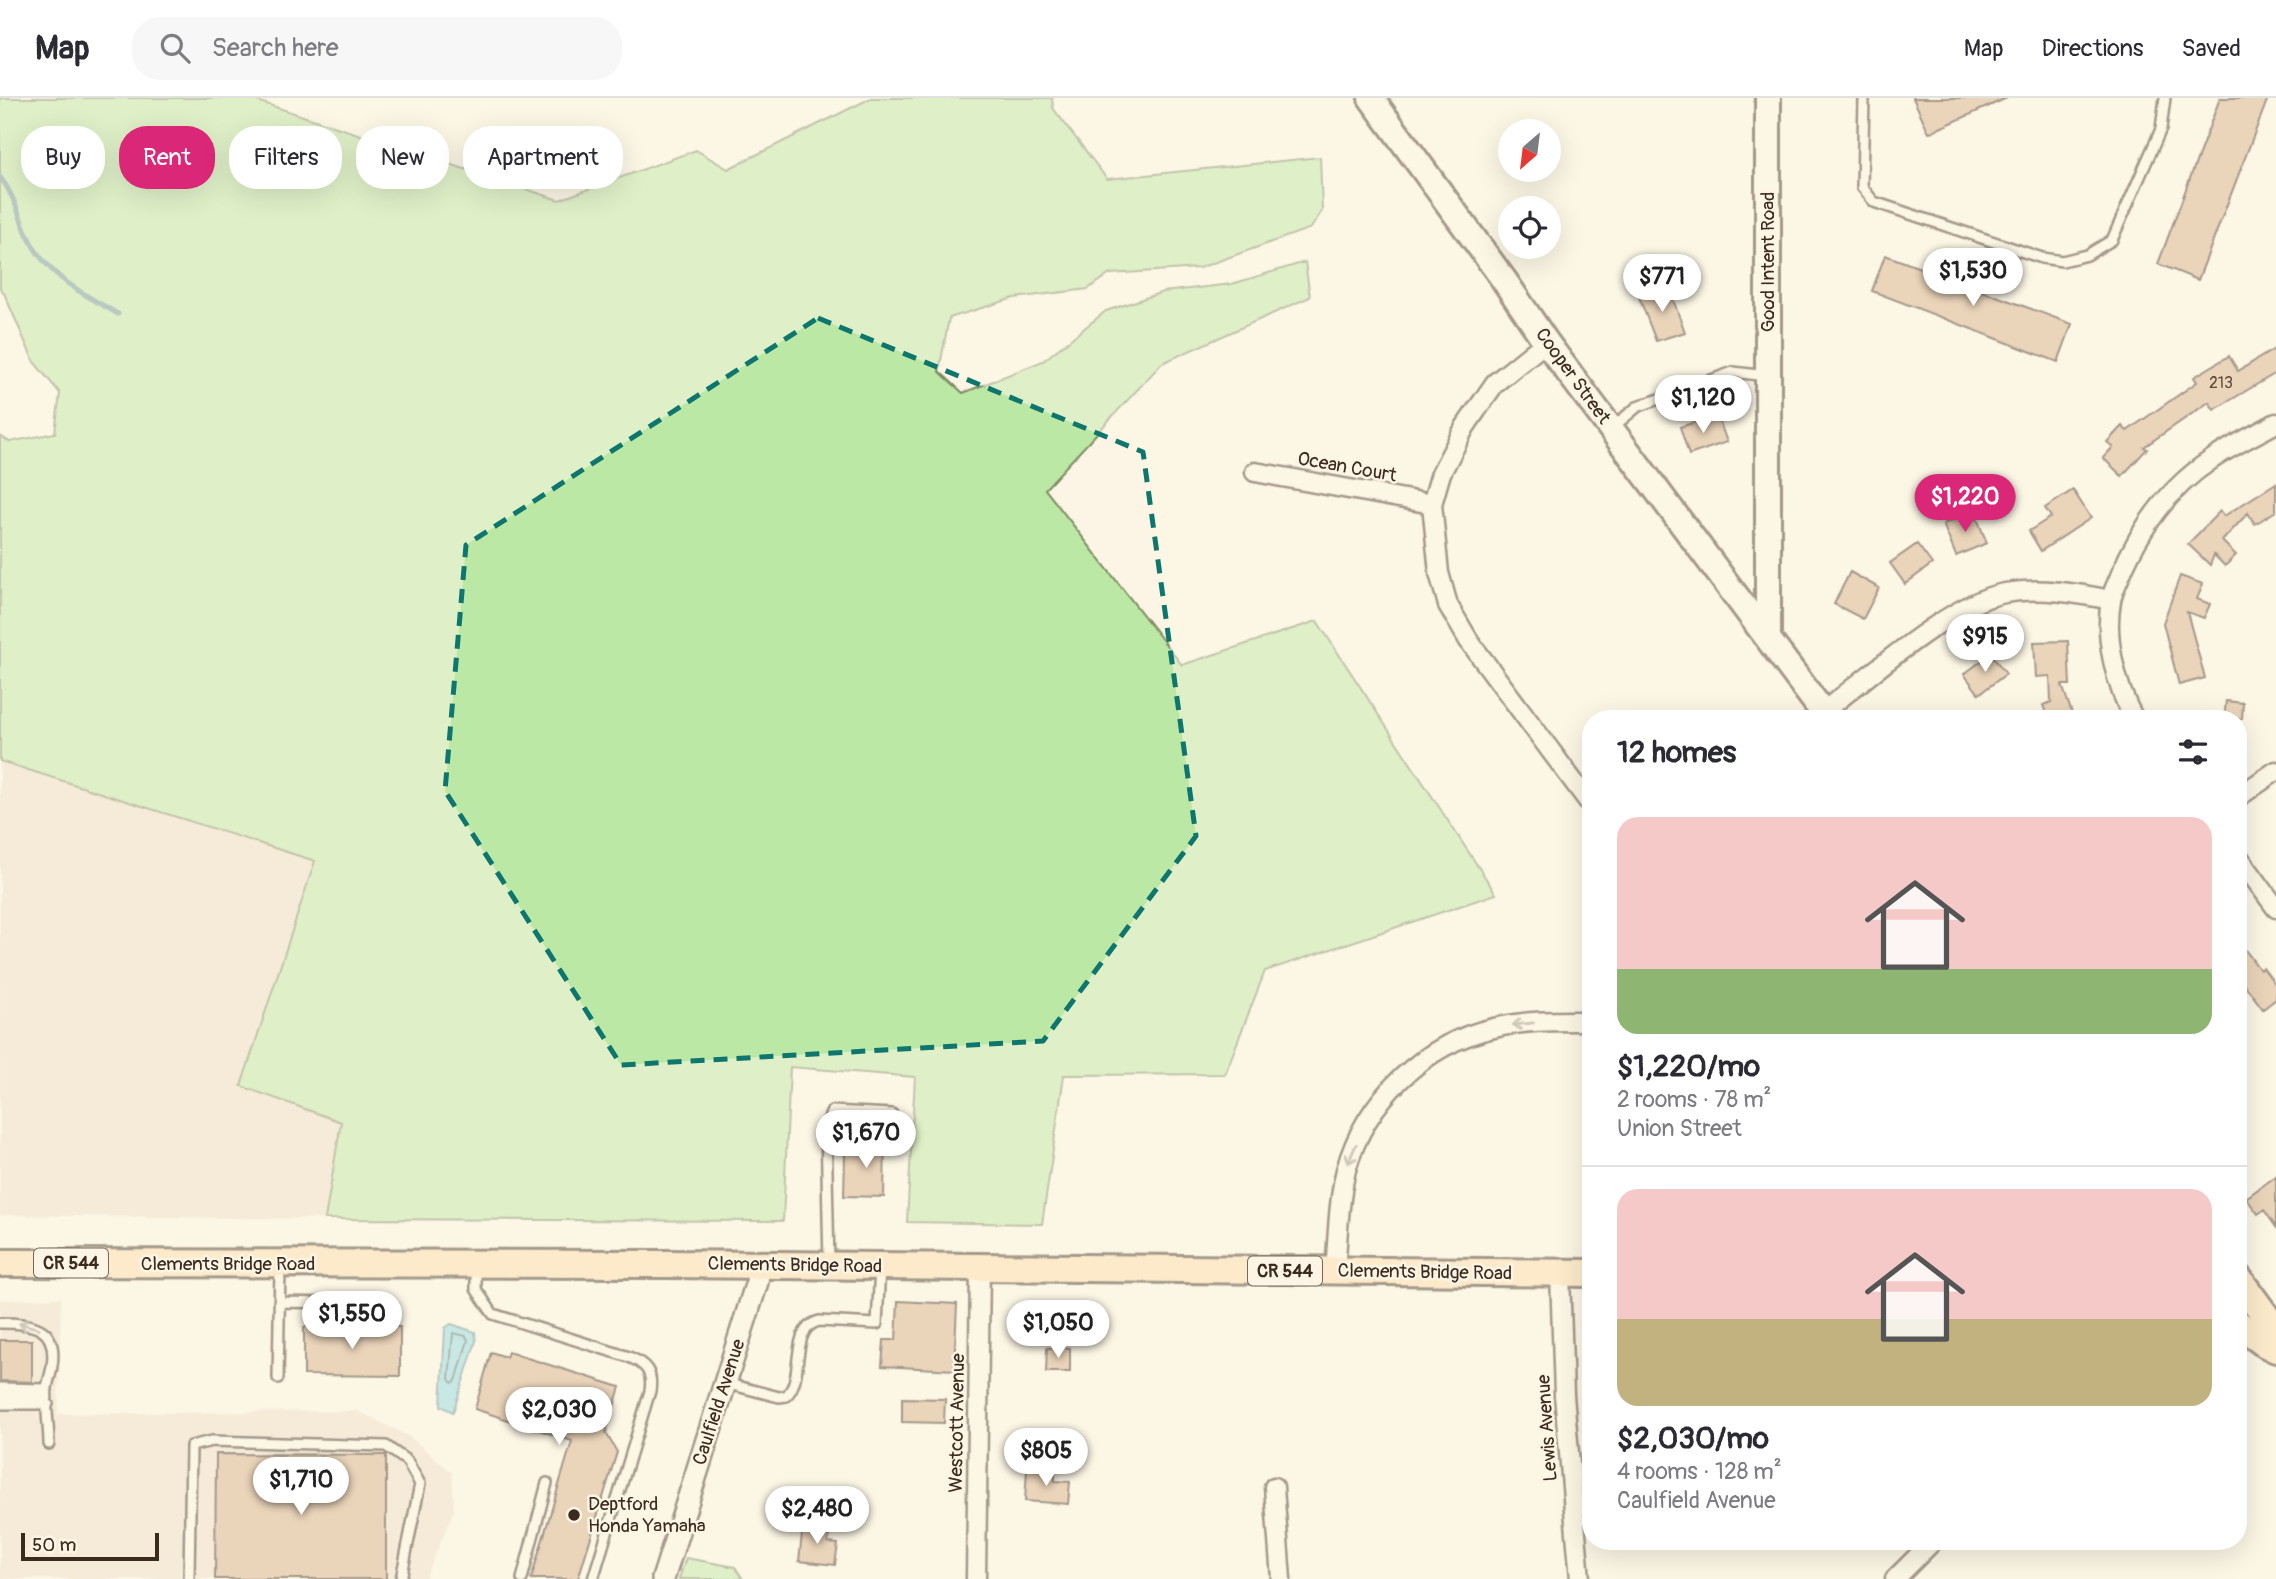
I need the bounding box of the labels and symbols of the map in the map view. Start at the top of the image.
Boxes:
north arrow [1498,119,1561,182]
street label: Good Intent Road [1756,192,1780,332]
pin: $1,530 [1916,248,2030,308]
pin: $771 [1621,254,1703,314]
street label: Cooper Street [1530,323,1616,429]
house number: 213 [2209,373,2233,393]
pin: $1,120 [1646,376,1760,435]
street label: Ocean Court [1296,446,1399,488]
pin: $1,220 [1908,474,2022,534]
pin: $915 [1944,614,2026,674]
one-way arrow [1512,1018,1535,1031]
pin: $1,670 [809,1110,923,1170]
one-way arrow [1345,1143,1358,1165]
road number: CR 544 [34,1248,108,1278]
street label: Clements Bridge Road [707,1251,883,1279]
street label: Clements Bridge Road [141,1252,315,1276]
road number: CR 544 [1248,1256,1322,1286]
street label: Clements Bridge Road [1337,1258,1513,1286]
pin: $1,550 [295,1292,409,1351]
pin: $1,050 [1001,1300,1115,1360]
one-way arrow [18,1319,40,1332]
street label: Caulfield Avenue [687,1335,751,1468]
street label: Westcott Avenue [944,1352,970,1493]
street label: Lewis Avenue [1531,1373,1563,1482]
pin: $2,030 [502,1388,616,1447]
pin: $805 [1005,1428,1087,1488]
pin: $1,710 [244,1458,358,1517]
pin: $2,480 [760,1486,874,1546]
place label: Deptford Honda Yamaha [588,1492,706,1538]
marker: Deptford Honda Yamaha [566,1507,582,1523]
scale bar [21,1530,159,1562]

